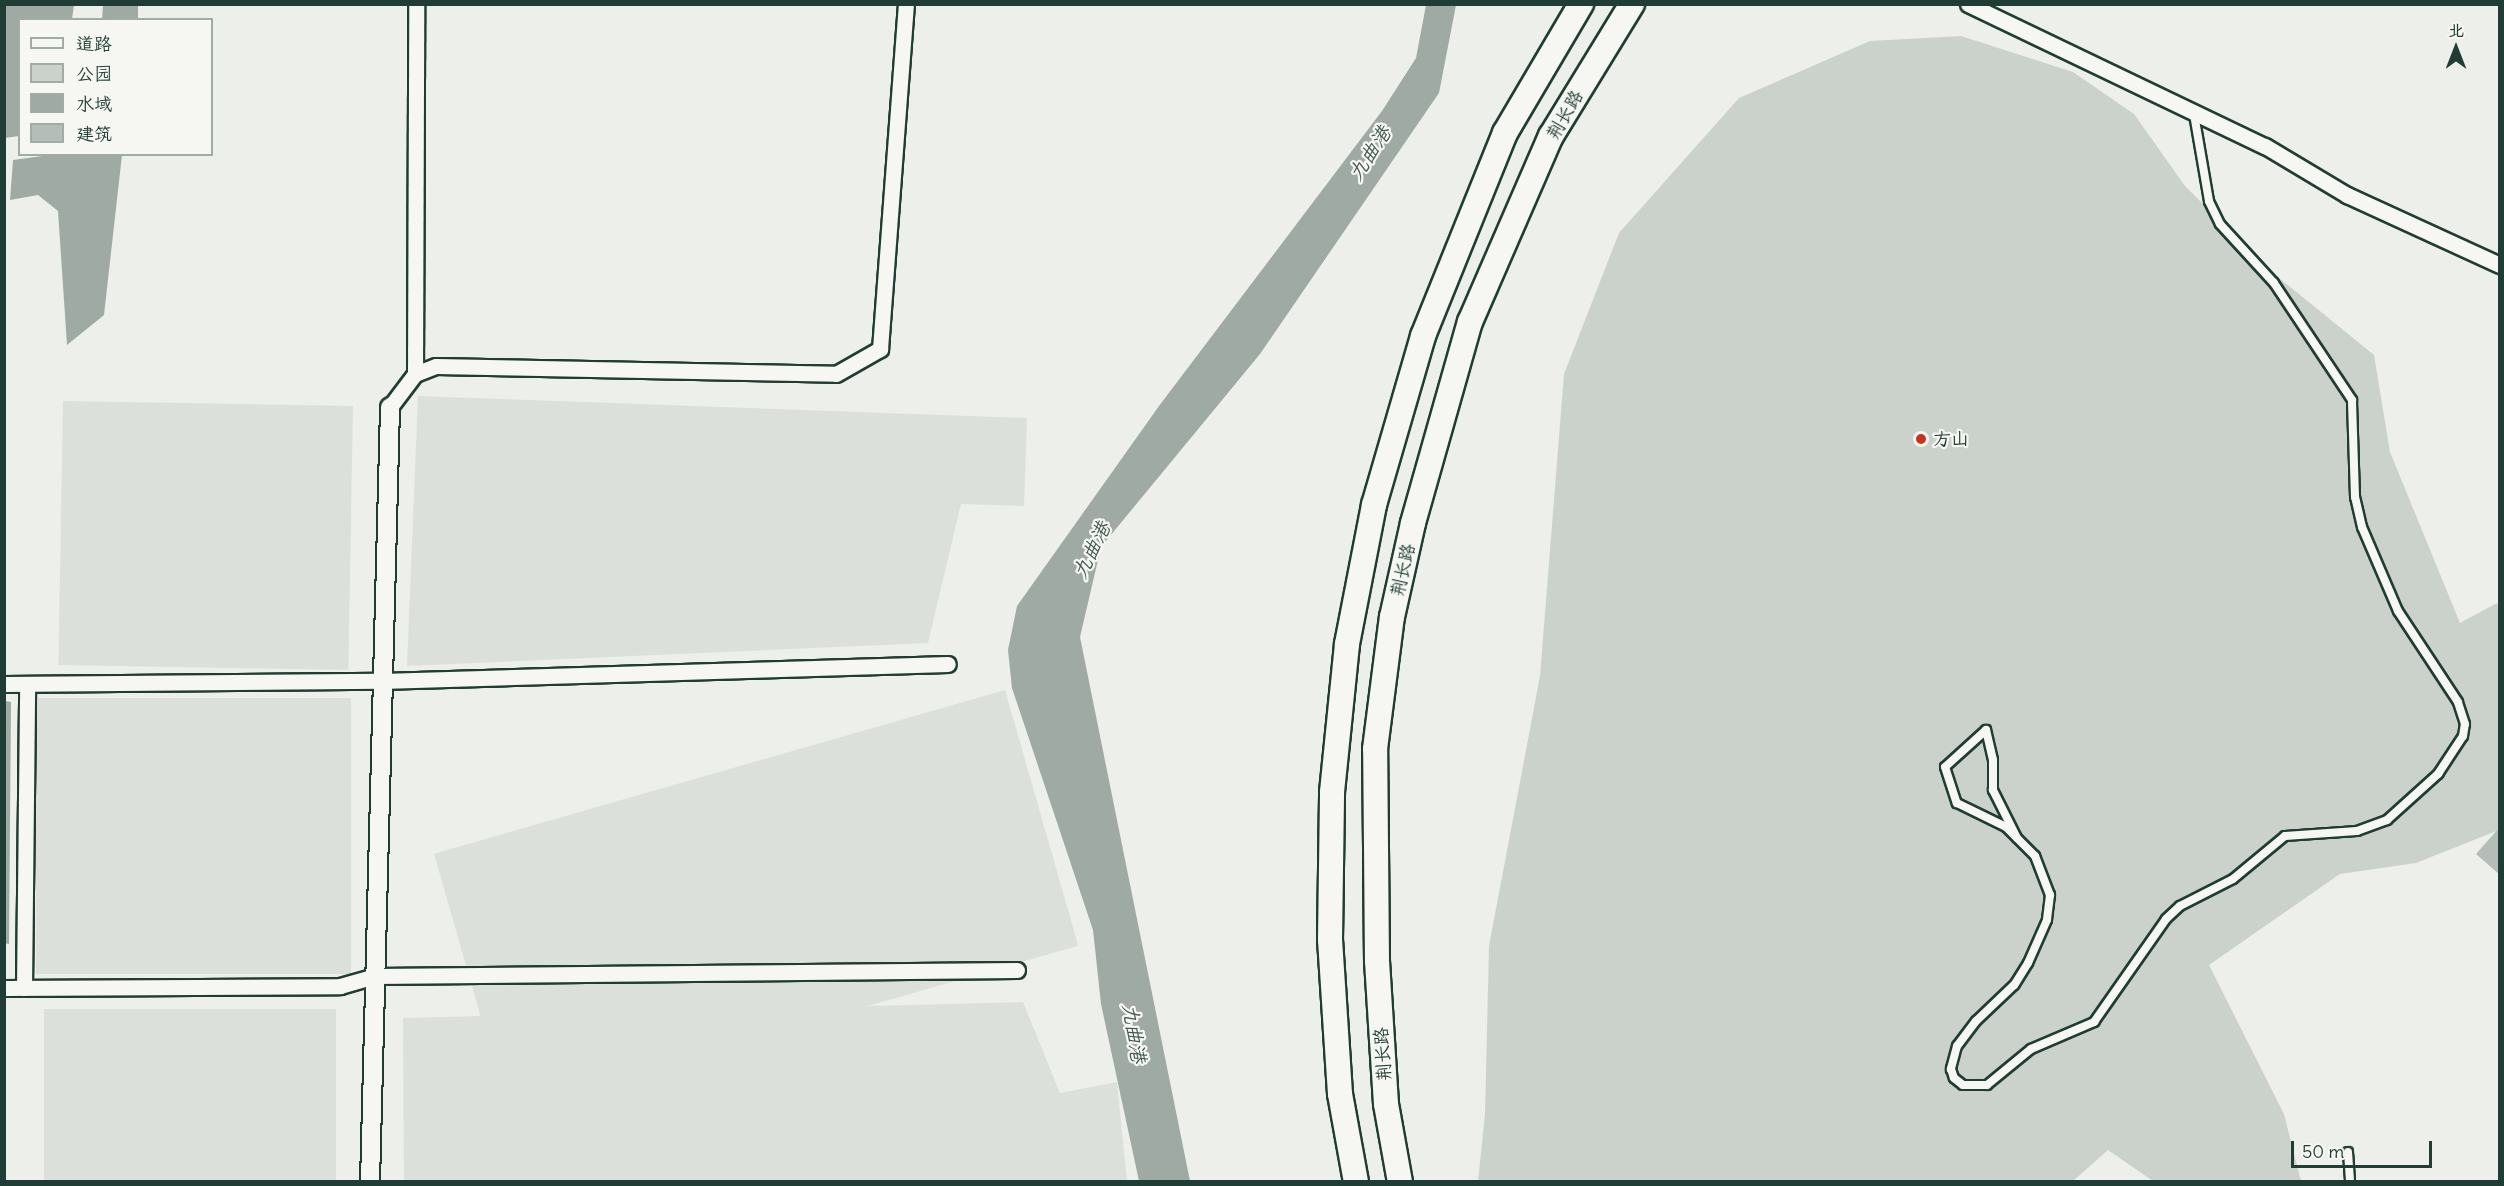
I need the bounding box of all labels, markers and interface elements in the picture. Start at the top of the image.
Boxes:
legend [18,18,213,156]
north arrow [2426,18,2486,78]
text: 北 [2448,20,2464,40]
text: 道路 [76,32,112,55]
text: 公园 [76,62,112,85]
street label: 荆长路 [1542,86,1588,144]
text: 水域 [76,92,112,115]
water label: 九曲港 [1343,121,1395,185]
text: 建筑 [76,122,112,145]
place label: 方山 [1933,428,1969,450]
marker: 方山 [1914,432,1928,446]
water label: 九曲港 [1067,518,1115,582]
street label: 荆长路 [1386,541,1420,599]
water label: 九曲港 [1118,1001,1152,1065]
street label: 荆长路 [1370,1026,1396,1082]
scale bar [2294,1129,2435,1167]
text: 50 m [2302,1140,2344,1163]

